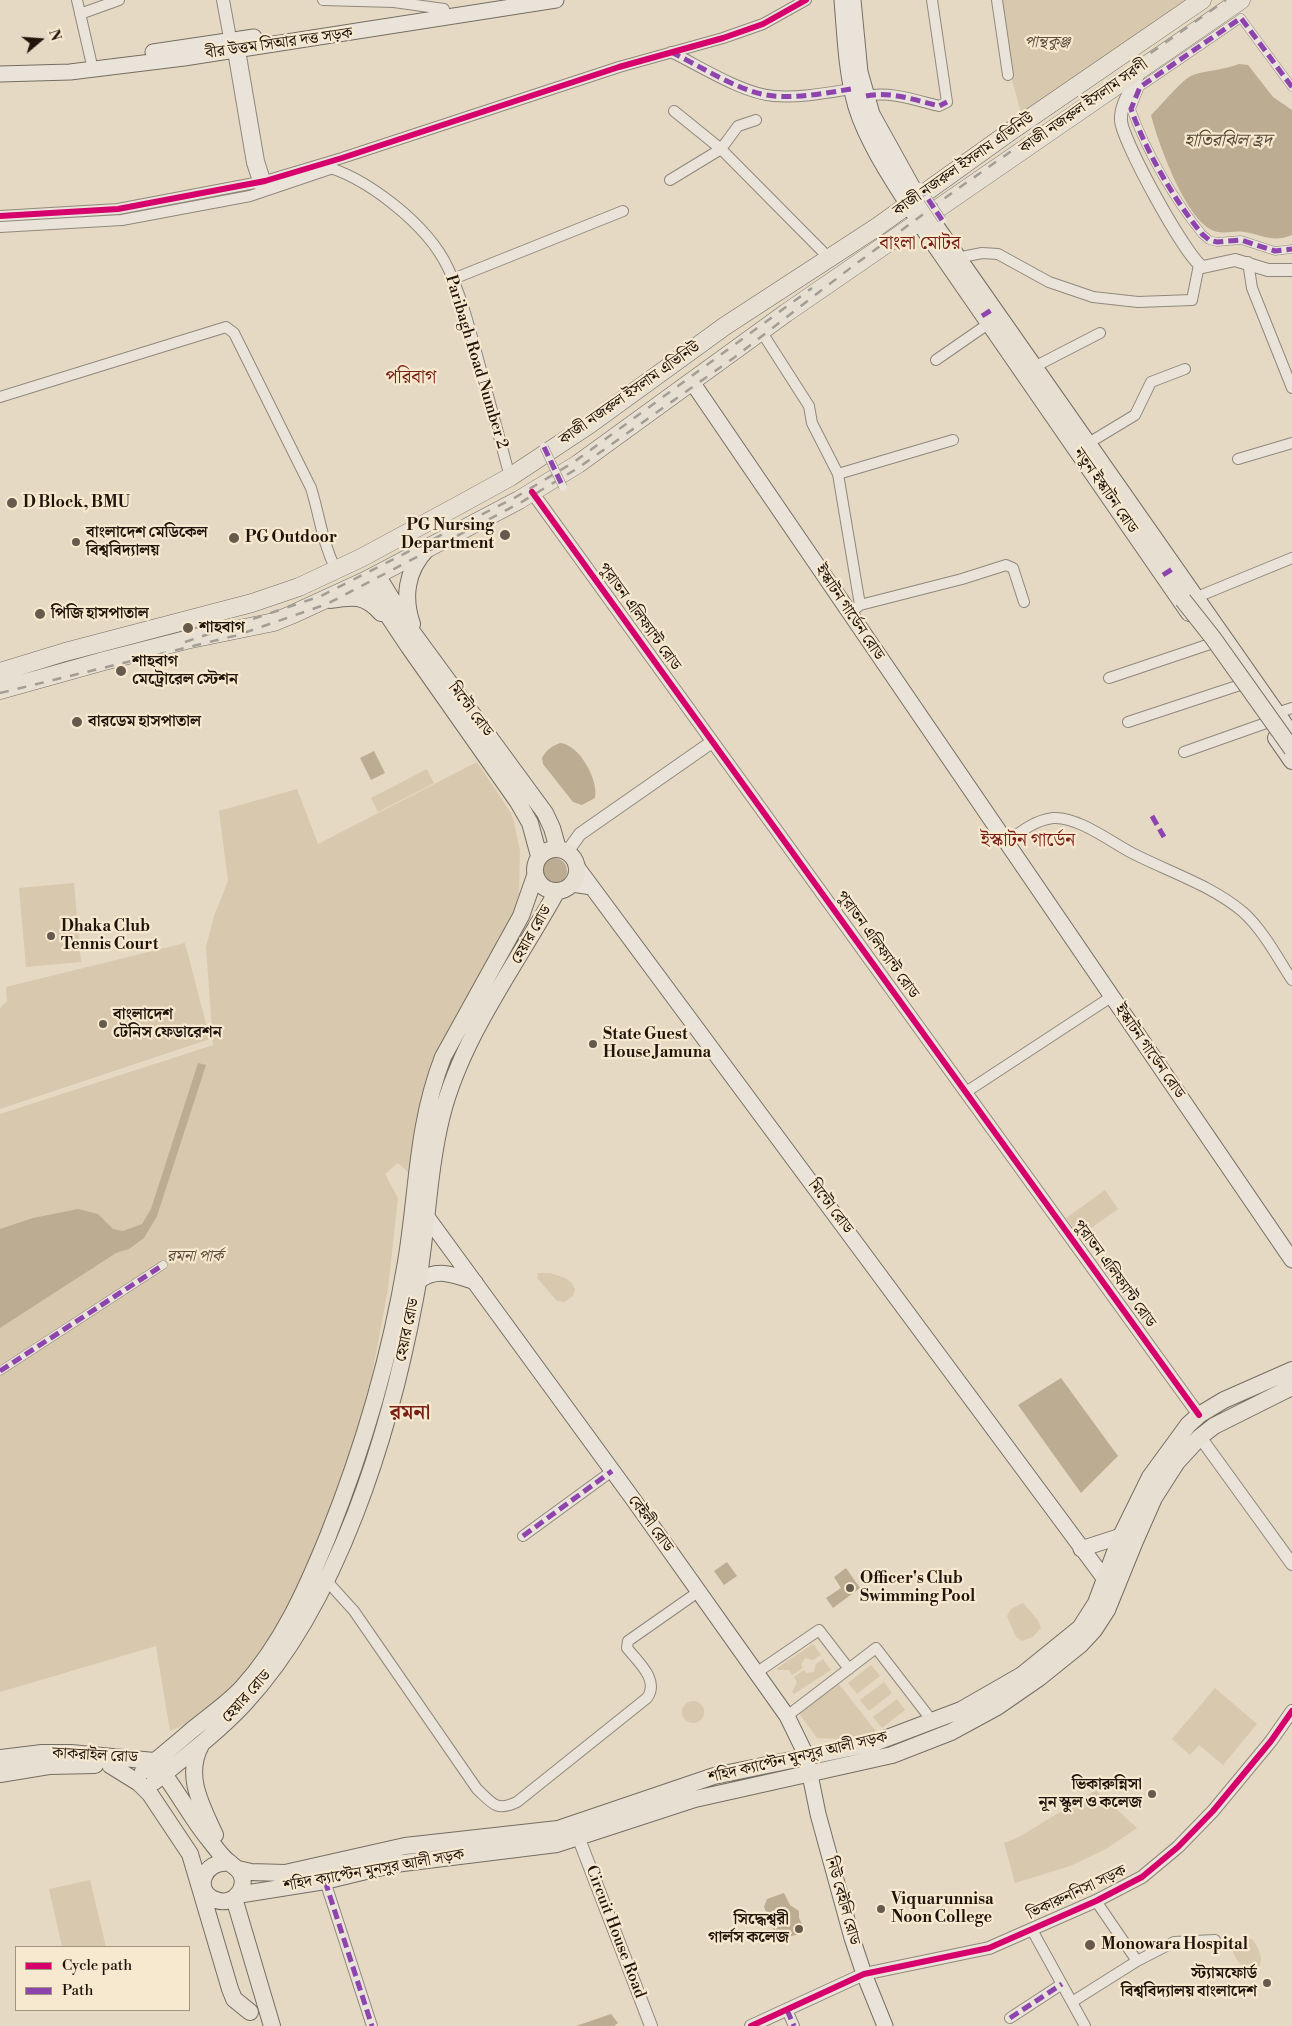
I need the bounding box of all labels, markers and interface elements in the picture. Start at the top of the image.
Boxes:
north arrow [15,15,65,65]
street label: বীর উত্তম সিআর দত্ত সড়ক [204,24,354,64]
text: N [44,27,65,43]
park label: পান্থকুঞ্জ [1024,33,1070,53]
street label: কাজী নজরুল ইসলাম সরণী [1016,55,1152,159]
street label: কাজী নজরুল ইসলাম এভিনিউ [890,109,1038,221]
water label: হাতিরঝিল হ্রদ [1184,131,1272,153]
district label: বাংলা মোটর [879,233,961,255]
street label: Paribagh Road Number 2 [440,273,512,451]
street label: কাজী নজরুল ইসলাম এভিনিউ [556,338,704,450]
district label: পরিবাগ [386,367,436,389]
street label: নতুন ইস্কাটন রোড [1069,445,1141,537]
place label: D Block, BMU [23,493,130,513]
marker: D Block, BMU [5,496,19,510]
place label: PG Nursing Department [401,516,494,554]
place label: বাংলাদেশ মেডিকেল বিশ্ববিদ্যালয় [86,523,208,561]
place label: PG Outdoor [245,528,337,548]
marker: PG Nursing Department [498,528,512,542]
marker: PG Outdoor [227,531,241,545]
marker: বাংলাদেশ মেডিকেল বিশ্ববিদ্যালয় [70,536,82,548]
street label: পুরাতন এলিফ্যান্ট রোড [594,559,684,675]
street label: ইস্কাটন গার্ডেন রোড [810,562,888,664]
place label: পিজি হাসপাতাল [51,604,149,624]
marker: পিজি হাসপাতাল [33,607,47,621]
place label: শাহবাগ [199,618,245,638]
marker: শাহবাগ [181,621,195,635]
place label: শাহবাগ মেট্রোরেল স্টেশন [132,652,238,690]
marker: শাহবাগ মেট্রোরেল স্টেশন [114,664,128,678]
street label: মিন্টো রোড [443,679,497,741]
place label: বারডেম হাসপাতাল [88,712,201,732]
marker: বারডেম হাসপাতাল [70,715,84,729]
district label: ইস্কাটন গার্ডেন [981,830,1075,852]
street label: পুরাতন এলিফ্যান্ট রোড [832,887,922,1003]
street label: হেয়ার রোড [508,902,556,968]
place label: Dhaka Club Tennis Court [61,917,159,955]
marker: Dhaka Club Tennis Court [45,930,57,942]
street label: ইস্কাটন গার্ডেন রোড [1109,1001,1189,1103]
place label: বাংলাদেশ টেনিস ফেডারেশন [113,1005,222,1043]
marker: বাংলাদেশ টেনিস ফেডারেশন [97,1018,109,1030]
place label: State Guest House Jamuna [603,1025,711,1063]
marker: State Guest House Jamuna [587,1038,599,1050]
street label: মিন্টো রোড [803,1176,857,1238]
street label: পুরাতন এলিফ্যান্ট রোড [1069,1216,1159,1332]
park label: রমনা পার্ক [167,1247,223,1267]
street label: হেয়ার রোড [392,1296,424,1364]
district label: রমনা [390,1401,430,1427]
street label: বেইলী রোড [623,1492,677,1556]
place label: Officer's Club Swimming Pool [860,1569,975,1607]
marker: Officer's Club Swimming Pool [844,1582,856,1594]
street label: হেয়ার রোড [218,1667,276,1727]
street label: শহিদ ক্যাপ্টেন মুনসুর আলী সড়ক [707,1728,889,1788]
street label: কাকরাইল রোড [52,1744,138,1768]
place label: ভিকারুন্নিসা নূন স্কুল ও কলেজ [1039,1775,1142,1813]
marker: ভিকারুন্নিসা নূন স্কুল ও কলেজ [1146,1788,1158,1800]
street label: শহিদ ক্যাপ্টেন মুনসুর আলী সড়ক [282,1846,466,1896]
street label: নিউ বেইলি রোড [820,1855,864,1947]
street label: ভিকারুননিসা সড়ক [1024,1862,1130,1924]
street label: Circuit House Road [581,1863,649,2001]
place label: Viquarunnisa Noon College [891,1890,994,1928]
marker: Viquarunnisa Noon College [875,1903,887,1915]
place label: সিদ্ধেশ্বরী গার্লস কলেজ [708,1910,789,1948]
marker: সিদ্ধেশ্বরী গার্লস কলেজ [793,1923,805,1935]
place label: Monowara Hospital [1101,1935,1248,1955]
marker: Monowara Hospital [1083,1938,1097,1952]
legend [15,1946,190,2011]
text: Cycle path [62,1956,132,1975]
place label: স্ট্যামফোর্ড বিশ্ববিদ্যালয় বাংলাদেশ [1121,1964,1257,2002]
marker: স্ট্যামফোর্ড বিশ্ববিদ্যালয় বাংলাদেশ [1261,1977,1273,1989]
text: Path [62,1981,94,2000]

